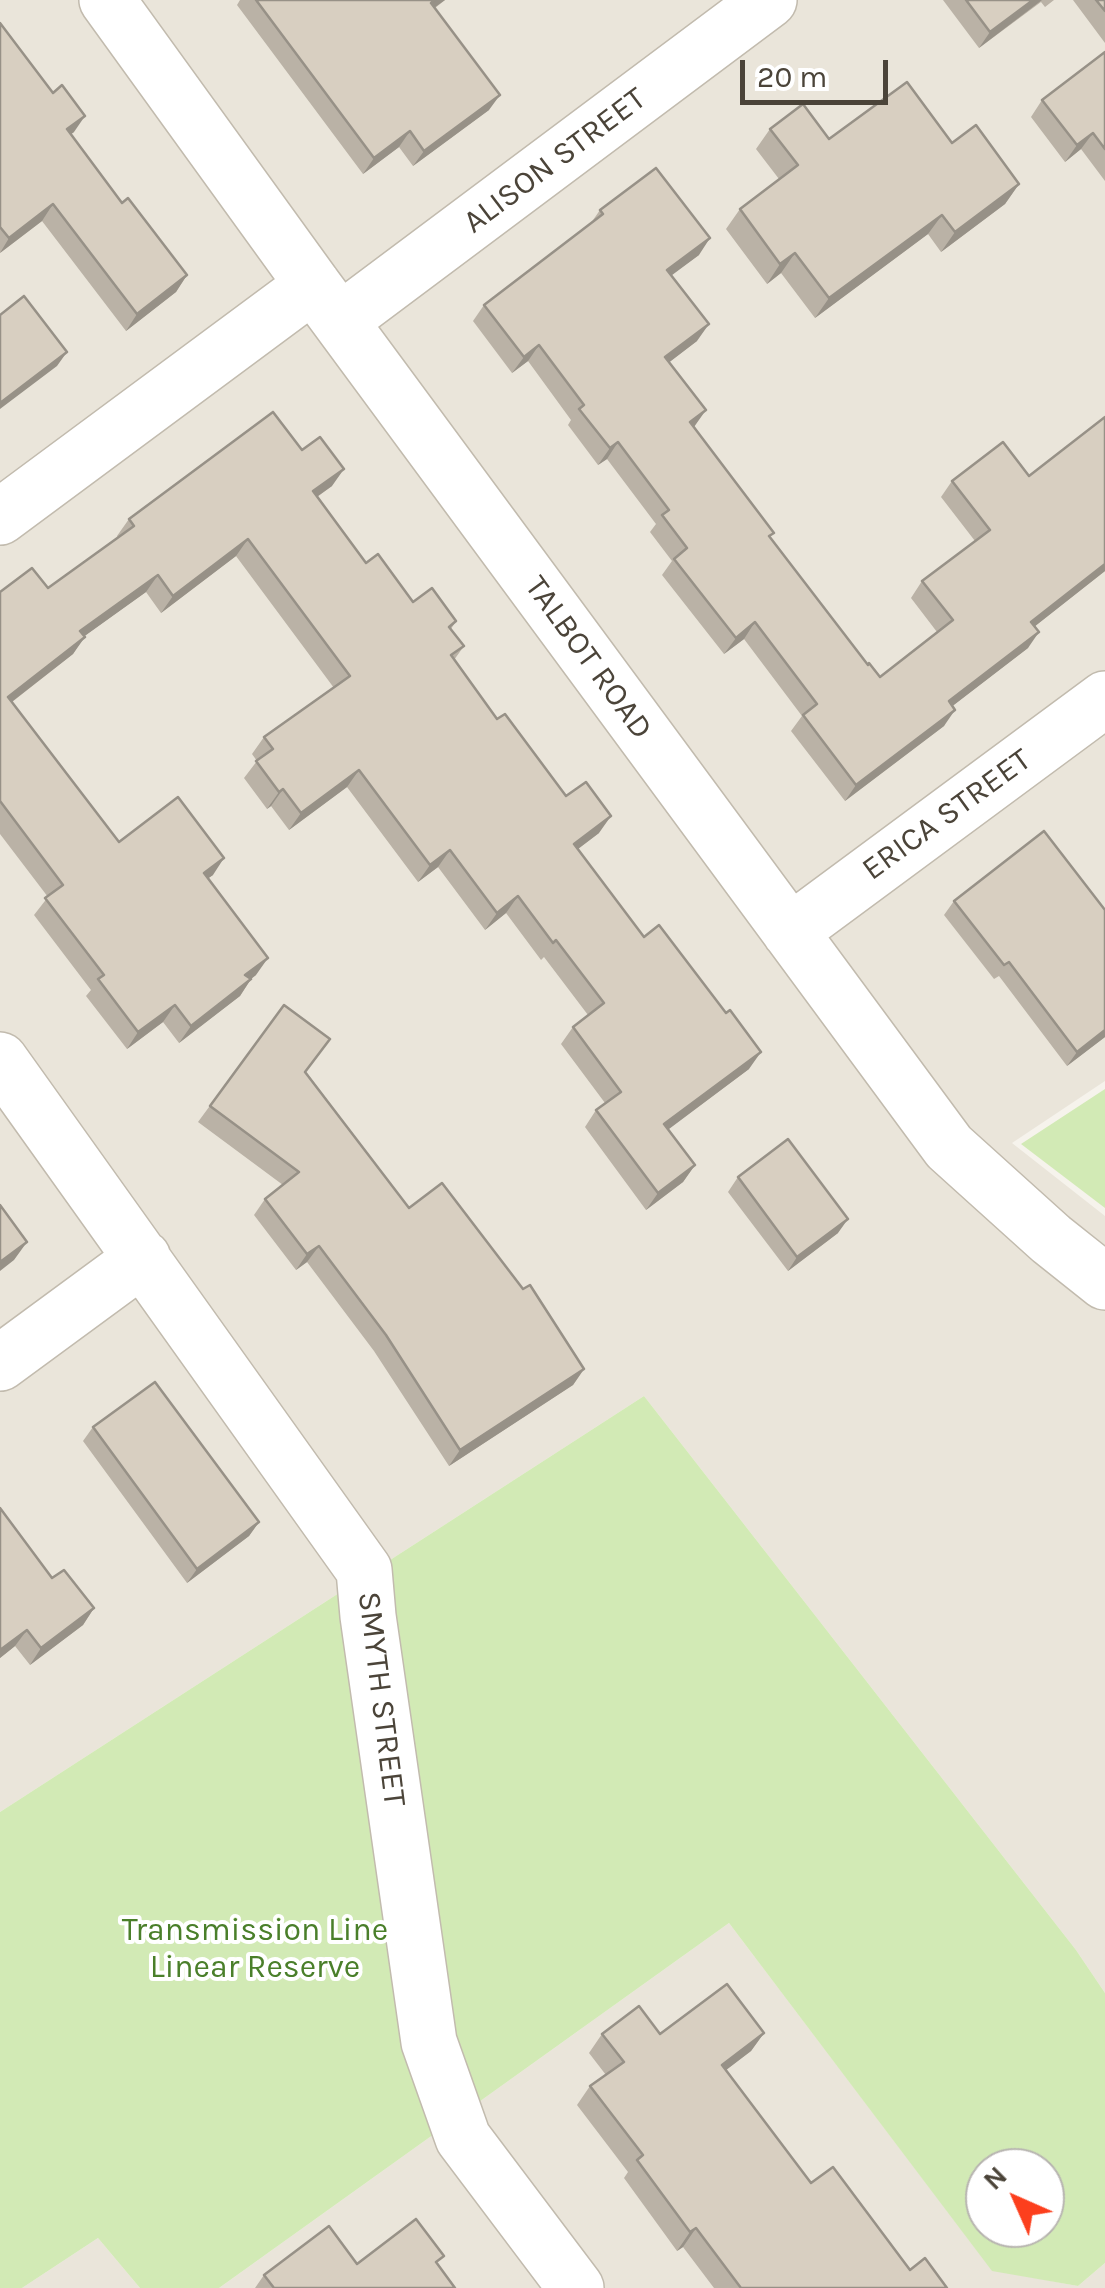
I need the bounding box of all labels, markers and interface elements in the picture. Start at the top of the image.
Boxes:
scale bar [745,40,892,102]
text: 20 m [757,59,827,95]
street label: ALISON STREET [456,80,654,242]
street label: TALBOT ROAD [516,569,660,747]
street label: ERICA STREET [855,741,1039,889]
street label: SMYTH STREET [349,1589,413,1809]
park label: Transmission Line Linear Reserve [122,1912,388,1987]
north arrow [965,2148,1065,2248]
text: N [976,2159,1014,2197]

